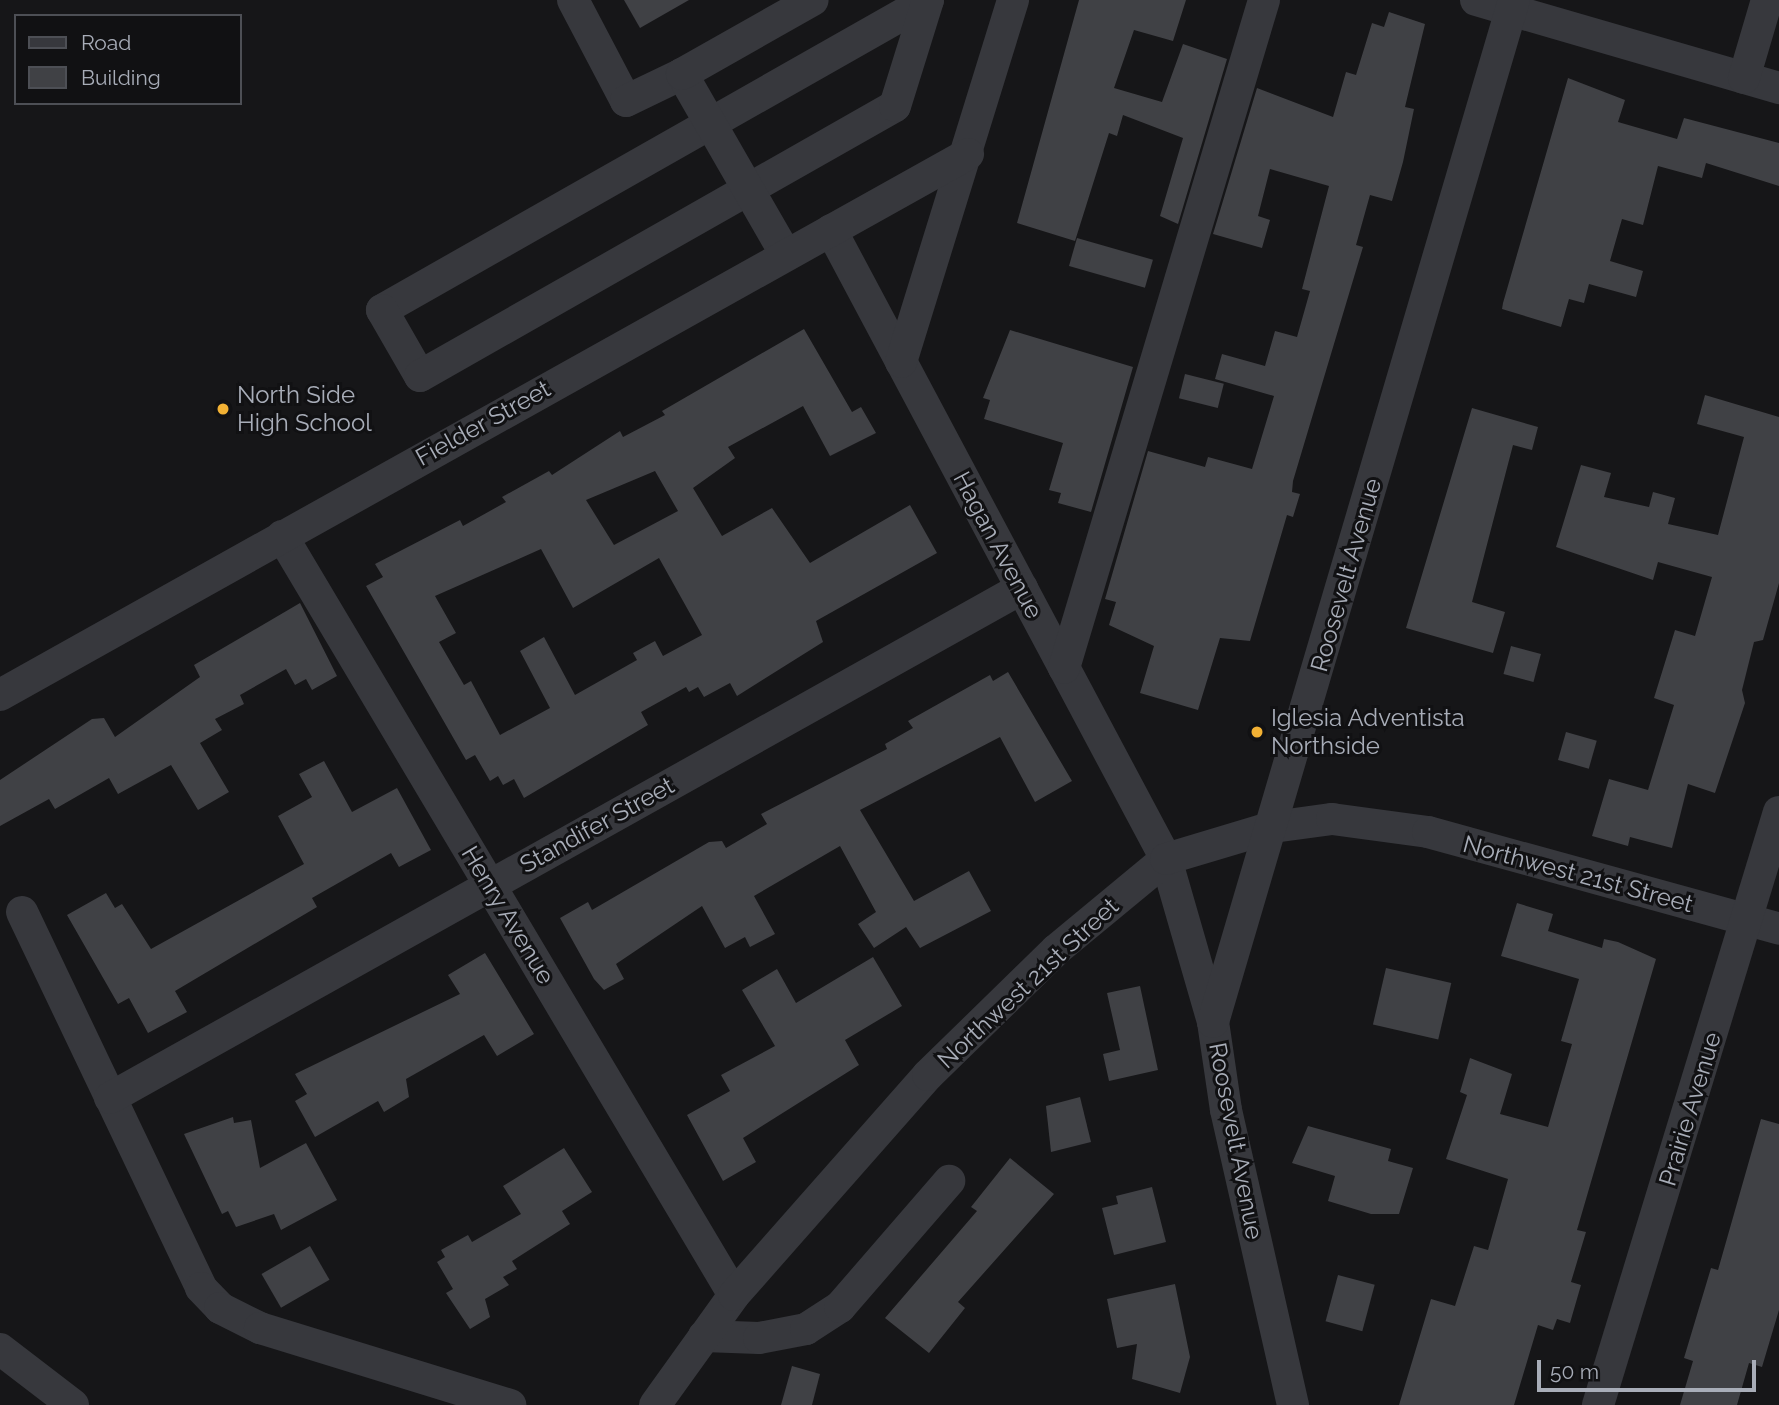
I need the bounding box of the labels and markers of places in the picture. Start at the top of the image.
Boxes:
place label: North Side High School [237,381,372,437]
marker: North Side High School [215,401,231,417]
place label: Iglesia Adventista Northside [1271,704,1465,760]
marker: Iglesia Adventista Northside [1249,724,1265,740]

